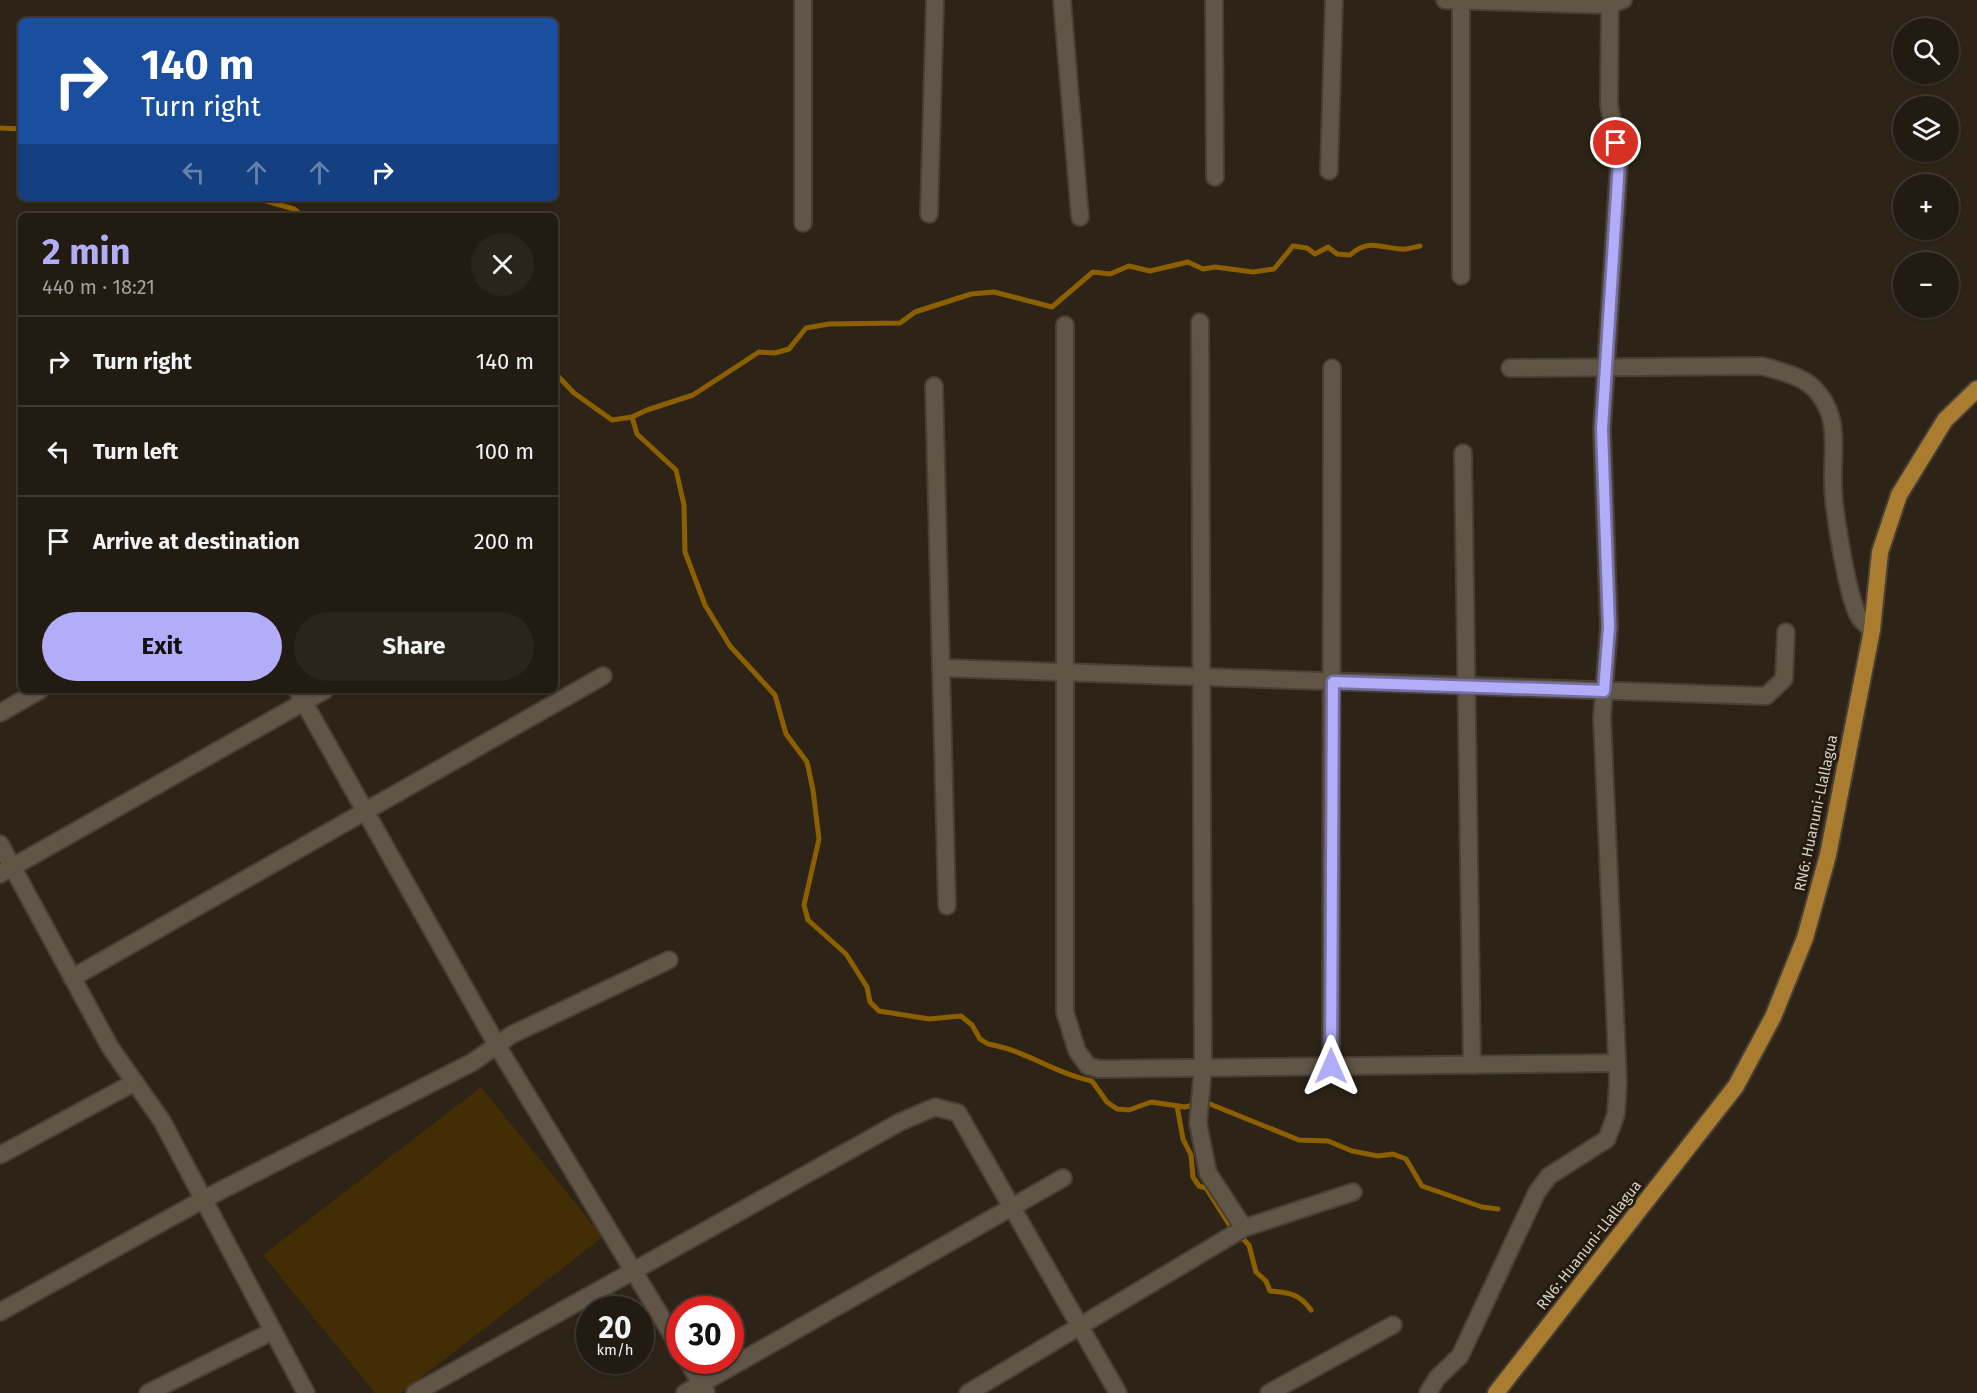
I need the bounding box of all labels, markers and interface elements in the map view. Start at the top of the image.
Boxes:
map controls [1893,18,1959,318]
button: search [1893,18,1959,84]
text: 140 m [141,40,254,90]
icon: right [42,42,120,120]
text: Turn right [141,91,261,123]
button: layers [1893,96,1959,162]
pin [1590,117,1641,168]
icon: arrive [1599,126,1632,159]
icon: left [177,156,210,189]
icon: ahead [240,156,273,189]
icon: ahead [303,156,336,189]
icon: right [366,156,399,189]
button: + [1893,174,1959,240]
text: 2 min [42,230,131,274]
button: close [471,233,534,296]
button: − [1893,252,1959,318]
text: 440 m · 18:21 [42,275,155,299]
icon: right [42,345,75,378]
text: Turn right [93,348,192,375]
text: 140 m [476,348,534,375]
icon: left [42,435,75,468]
text: Turn left [93,438,178,465]
text: 100 m [475,438,534,465]
icon: arrive [42,525,75,558]
text: Arrive at destination [93,528,300,555]
text: 200 m [474,528,534,555]
button: Exit [42,612,282,681]
button: Share [294,612,534,681]
street label: RN6: Huanuni-Llallagua [1791,733,1841,893]
position arrow [1299,1034,1363,1098]
street label: RN6: Huanuni-Llallagua [1533,1177,1645,1313]
speed limit sign: 30 [666,1296,744,1374]
text: 20 [598,1310,632,1346]
text: km/h [596,1341,634,1359]

